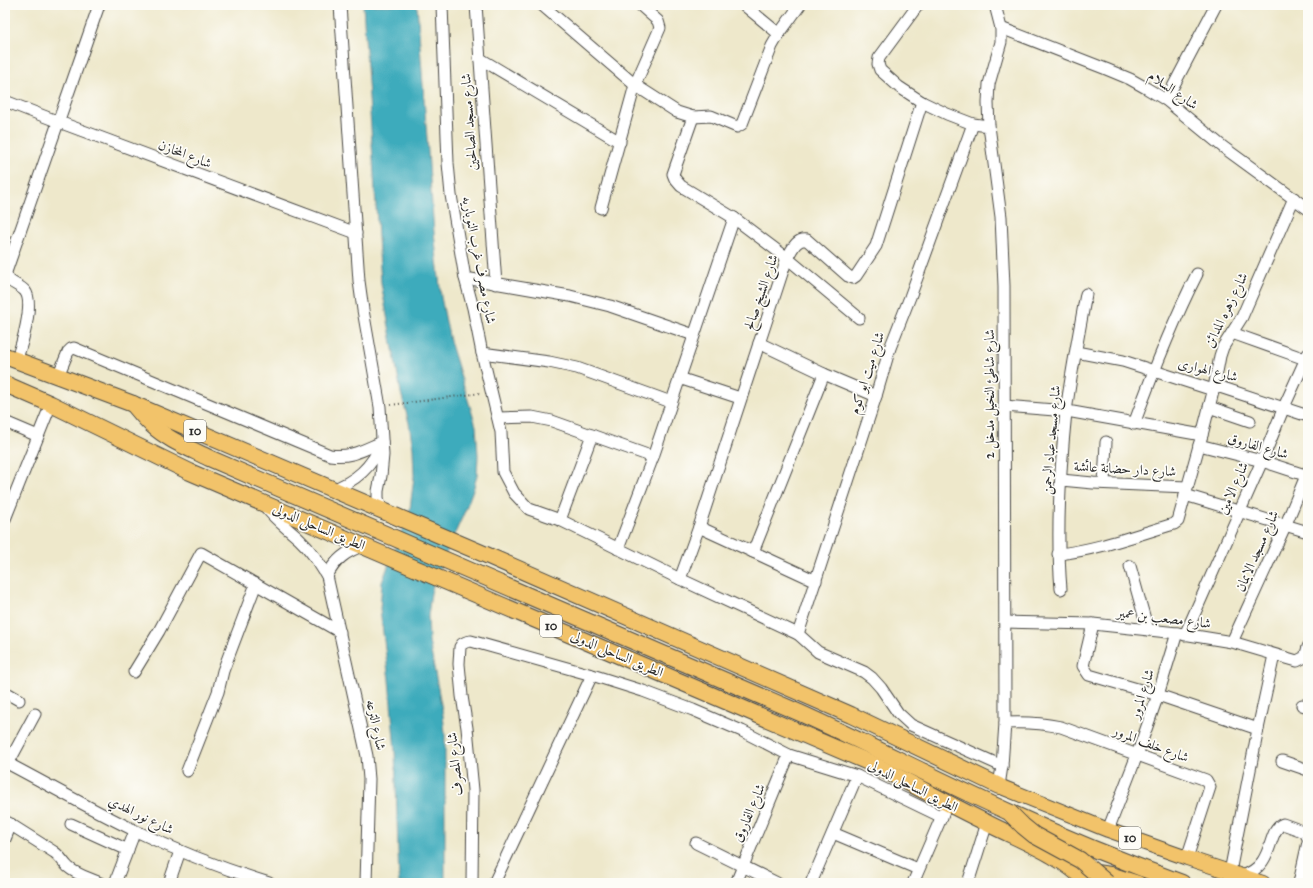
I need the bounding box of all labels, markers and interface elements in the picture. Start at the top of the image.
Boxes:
street label: شارع السلام [1143,67,1201,117]
street label: شارع مسجد الصالحين [457,73,484,171]
street label: شارع المخازن [155,136,214,175]
street label: شارع مصرف غرب النوباريه [455,195,500,326]
street label: شارع الشيخ صالح [740,252,786,333]
street label: شارع زهره المدائن [1200,270,1254,352]
street label: شارع شاطئ النخيل مدخل 2 [981,329,1001,459]
street label: شارع ميت ابو كوم [846,330,892,418]
street label: شارع الهوارى [1176,354,1240,389]
street label: شارع مسجد عباد الرحمن [1038,385,1067,495]
road number: 10 [184,420,206,442]
street label: شارع الفاروق [1225,429,1290,466]
street label: شارع دار حضانة عائشة [1073,458,1177,483]
street label: شارع الامين [1214,459,1255,518]
street label: الطريق الساحلى الدولى [270,500,368,555]
street label: شارع مسجد الايمان [1232,508,1285,596]
street label: شارع مصعب بن عمير [1114,604,1212,635]
road number: 10 [540,615,562,637]
street label: الطريق الساحلى الدولى [568,627,666,682]
street label: شارع المرور [1125,667,1161,724]
street label: شارع الترعه [359,698,390,753]
street label: شارع خلف المرور [1108,721,1191,769]
street label: شارع المصرف [443,731,470,797]
street label: الطريق الساحلى الدولى [865,756,961,817]
street label: شارع الفاروق [729,781,772,846]
street label: شارع نور الهدي [104,792,176,841]
road number: 10 [1119,827,1141,849]

